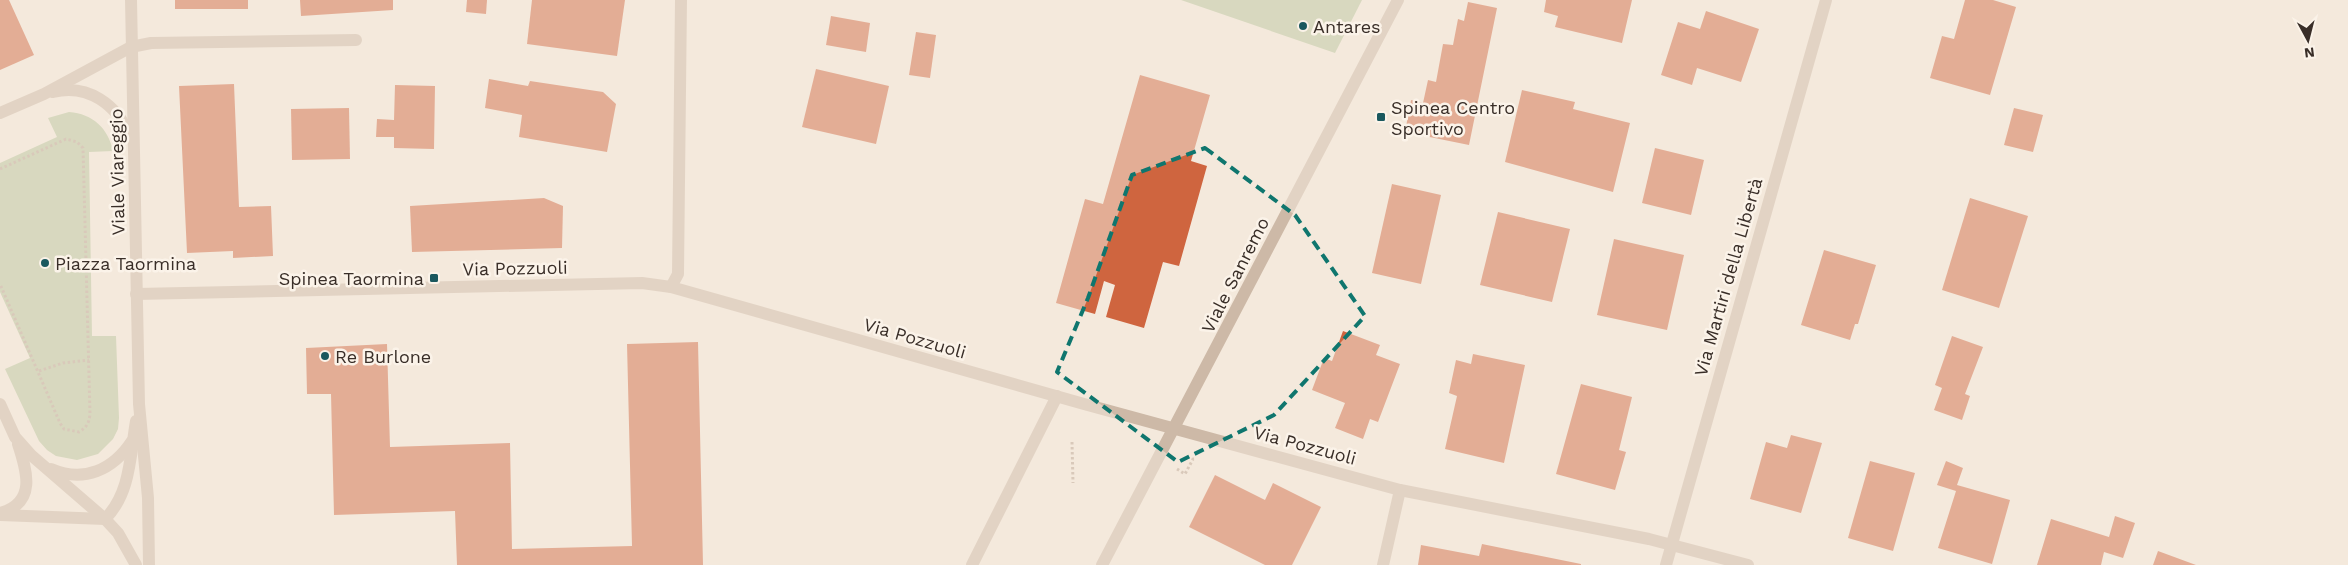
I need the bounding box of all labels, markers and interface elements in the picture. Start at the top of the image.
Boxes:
north arrow [2283,15,2333,65]
place label: Antares [1313,16,1381,37]
marker: Antares [1297,20,1309,32]
text: N [2303,44,2316,61]
place label: Spinea Centro Sportivo [1391,97,1515,139]
street label: Viale Viareggio [105,108,129,236]
marker: Spinea Centro Sportivo [1375,111,1387,123]
street label: Via Martiri della Libertà [1690,175,1766,379]
street label: Viale Sanremo [1197,214,1273,336]
place label: Piazza Taormina [55,253,196,274]
marker: Piazza Taormina [39,257,51,269]
street label: Via Pozzuoli [462,257,568,279]
place label: Spinea Taormina [279,268,424,289]
marker: Spinea Taormina [428,272,440,284]
street label: Via Pozzuoli [862,313,968,363]
place label: Re Burlone [335,346,431,367]
marker: Re Burlone [319,350,331,362]
street label: Via Pozzuoli [1251,421,1359,469]

